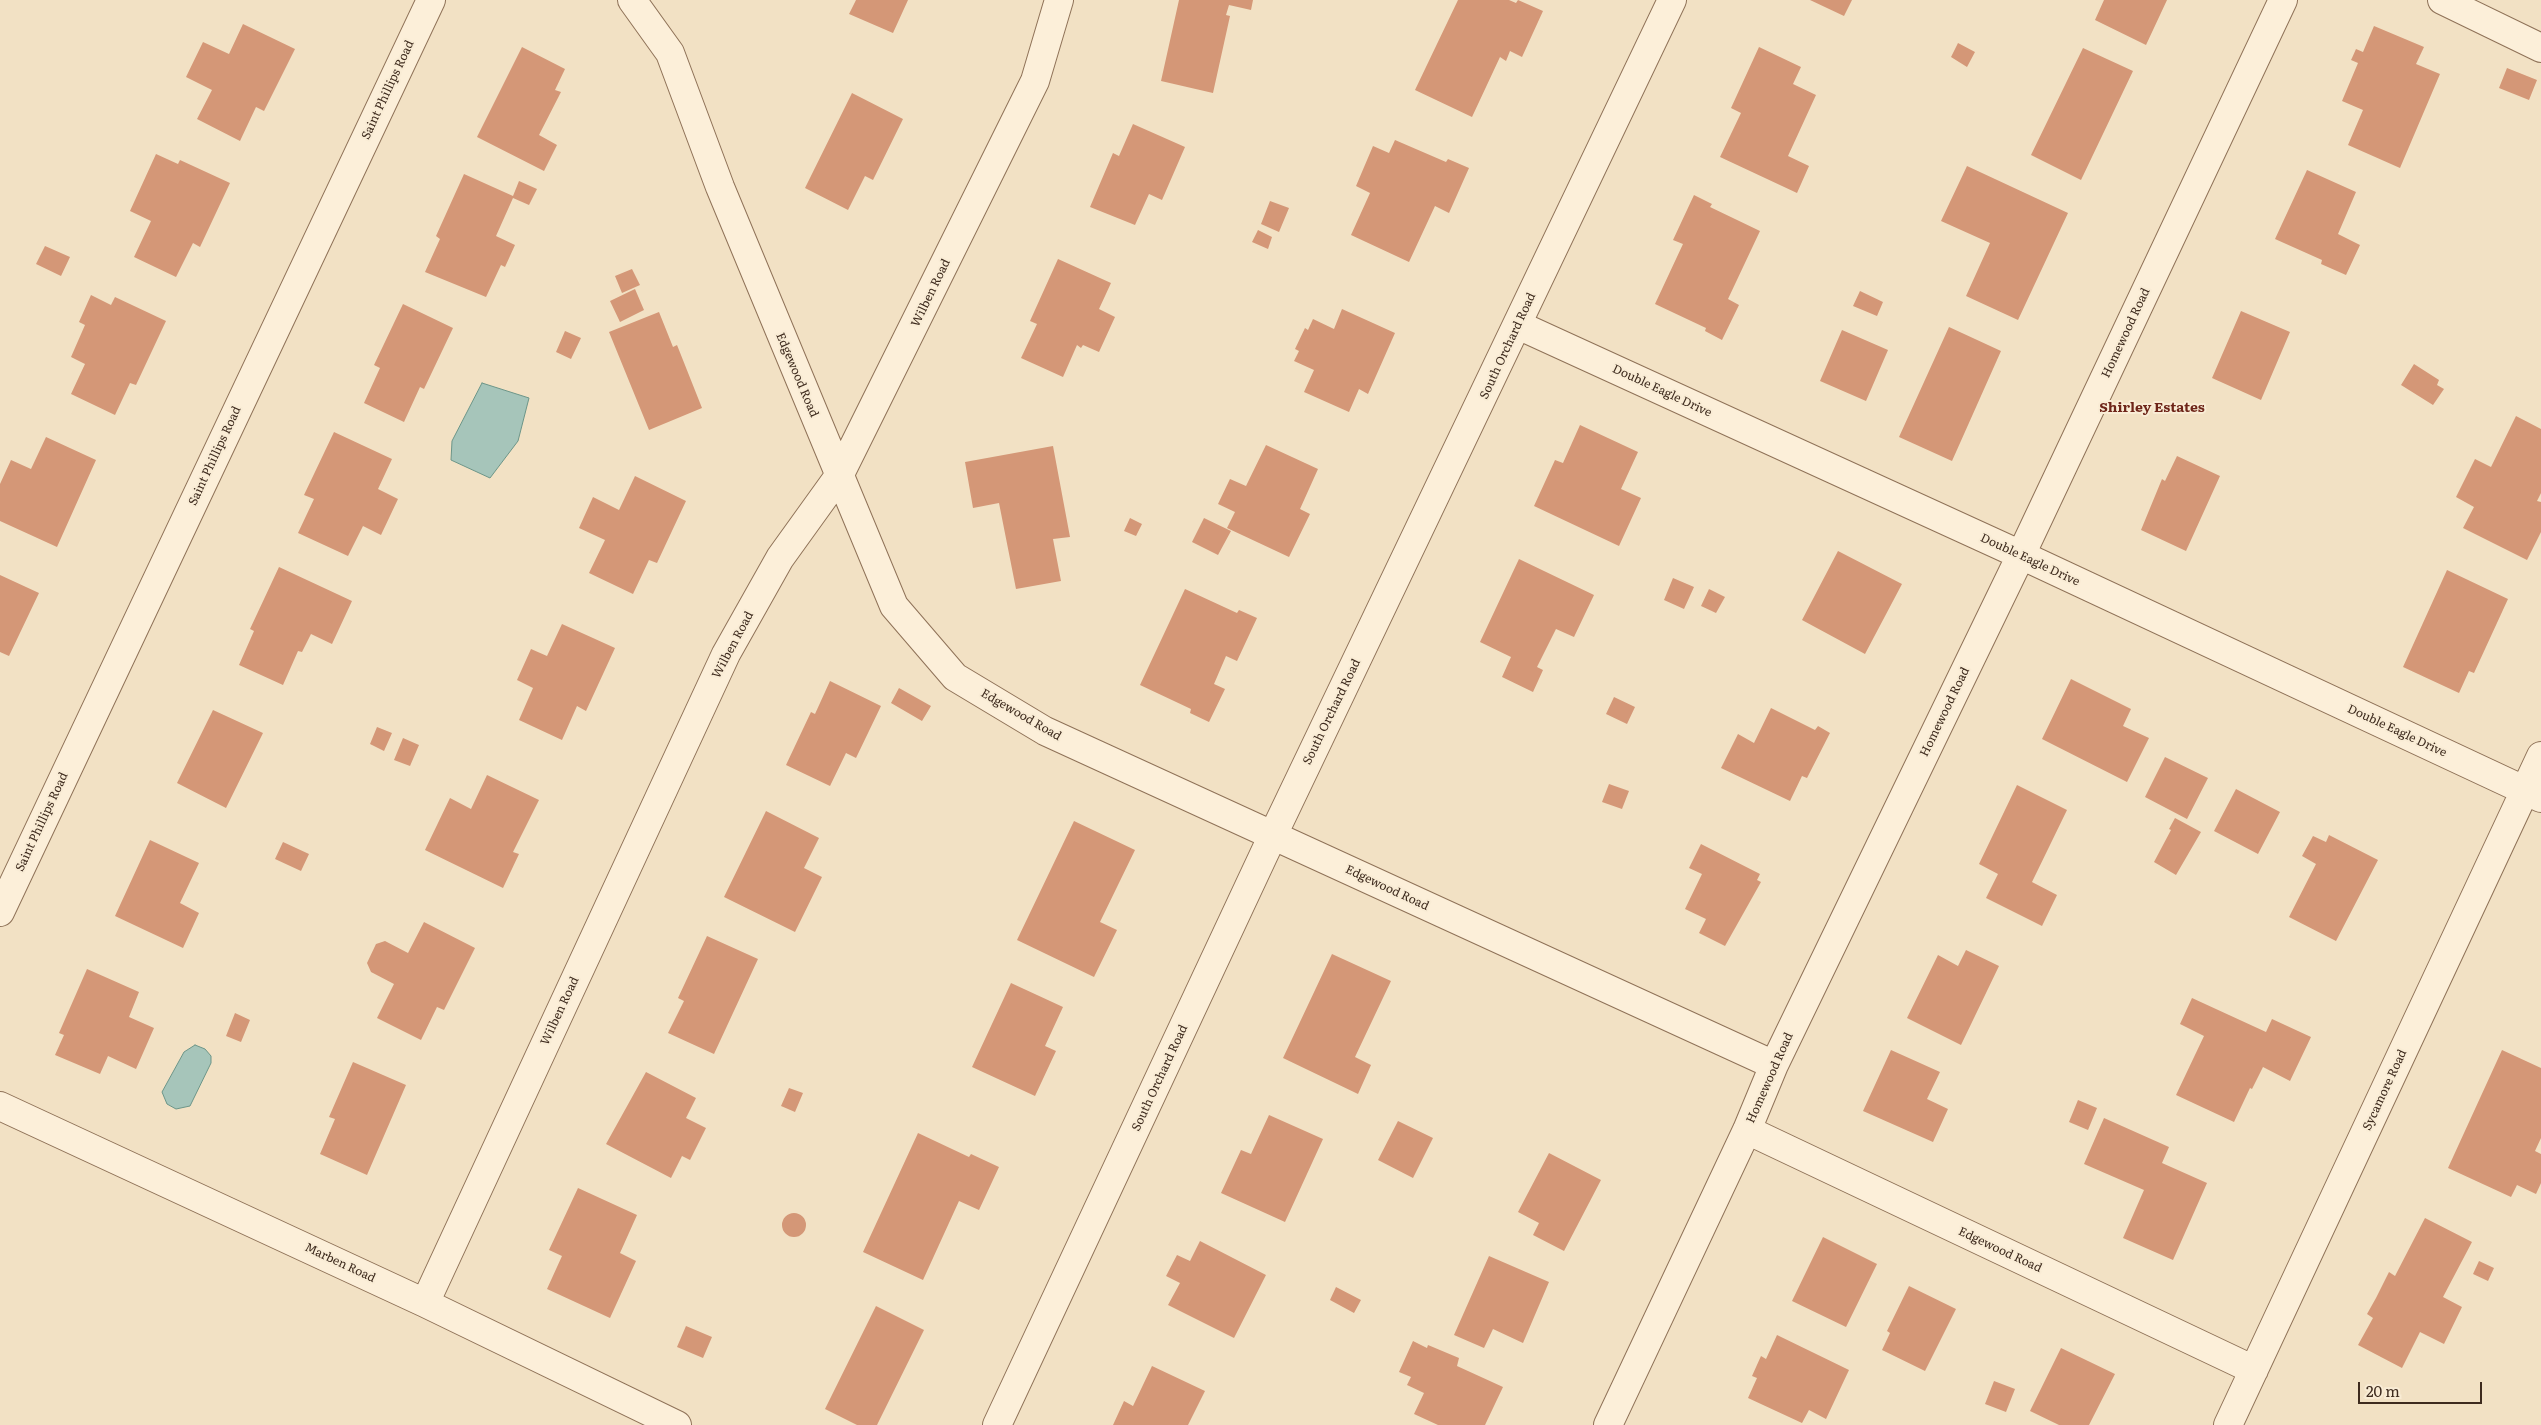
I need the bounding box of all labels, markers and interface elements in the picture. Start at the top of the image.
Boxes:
street label: Saint Phillips Road [359,38,417,142]
street label: Wilben Road [908,257,954,329]
street label: Homewood Road [2099,286,2153,380]
street label: South Orchard Road [1477,290,1539,402]
street label: Edgewood Road [773,330,821,420]
street label: Double Eagle Drive [1610,362,1714,420]
district label: Shirley Estates [2099,400,2205,416]
street label: Saint Phillips Road [186,404,244,508]
street label: Double Eagle Drive [1978,531,2082,589]
street label: Wilben Road [709,609,757,681]
street label: South Orchard Road [1300,657,1364,767]
street label: Homewood Road [1917,665,1973,759]
street label: Edgewood Road [978,686,1064,744]
street label: Double Eagle Drive [2345,702,2449,760]
street label: Saint Phillips Road [13,770,71,874]
street label: Edgewood Road [1343,862,1431,914]
street label: Wilben Road [538,975,582,1047]
street label: South Orchard Road [1129,1022,1191,1134]
street label: Homewood Road [1744,1030,1796,1126]
street label: Sycamore Road [2360,1047,2410,1133]
street label: Edgewood Road [1956,1224,2044,1276]
street label: Marben Road [302,1240,378,1286]
scale bar [2361,1372,2485,1404]
text: 20 m [2366,1379,2400,1402]

